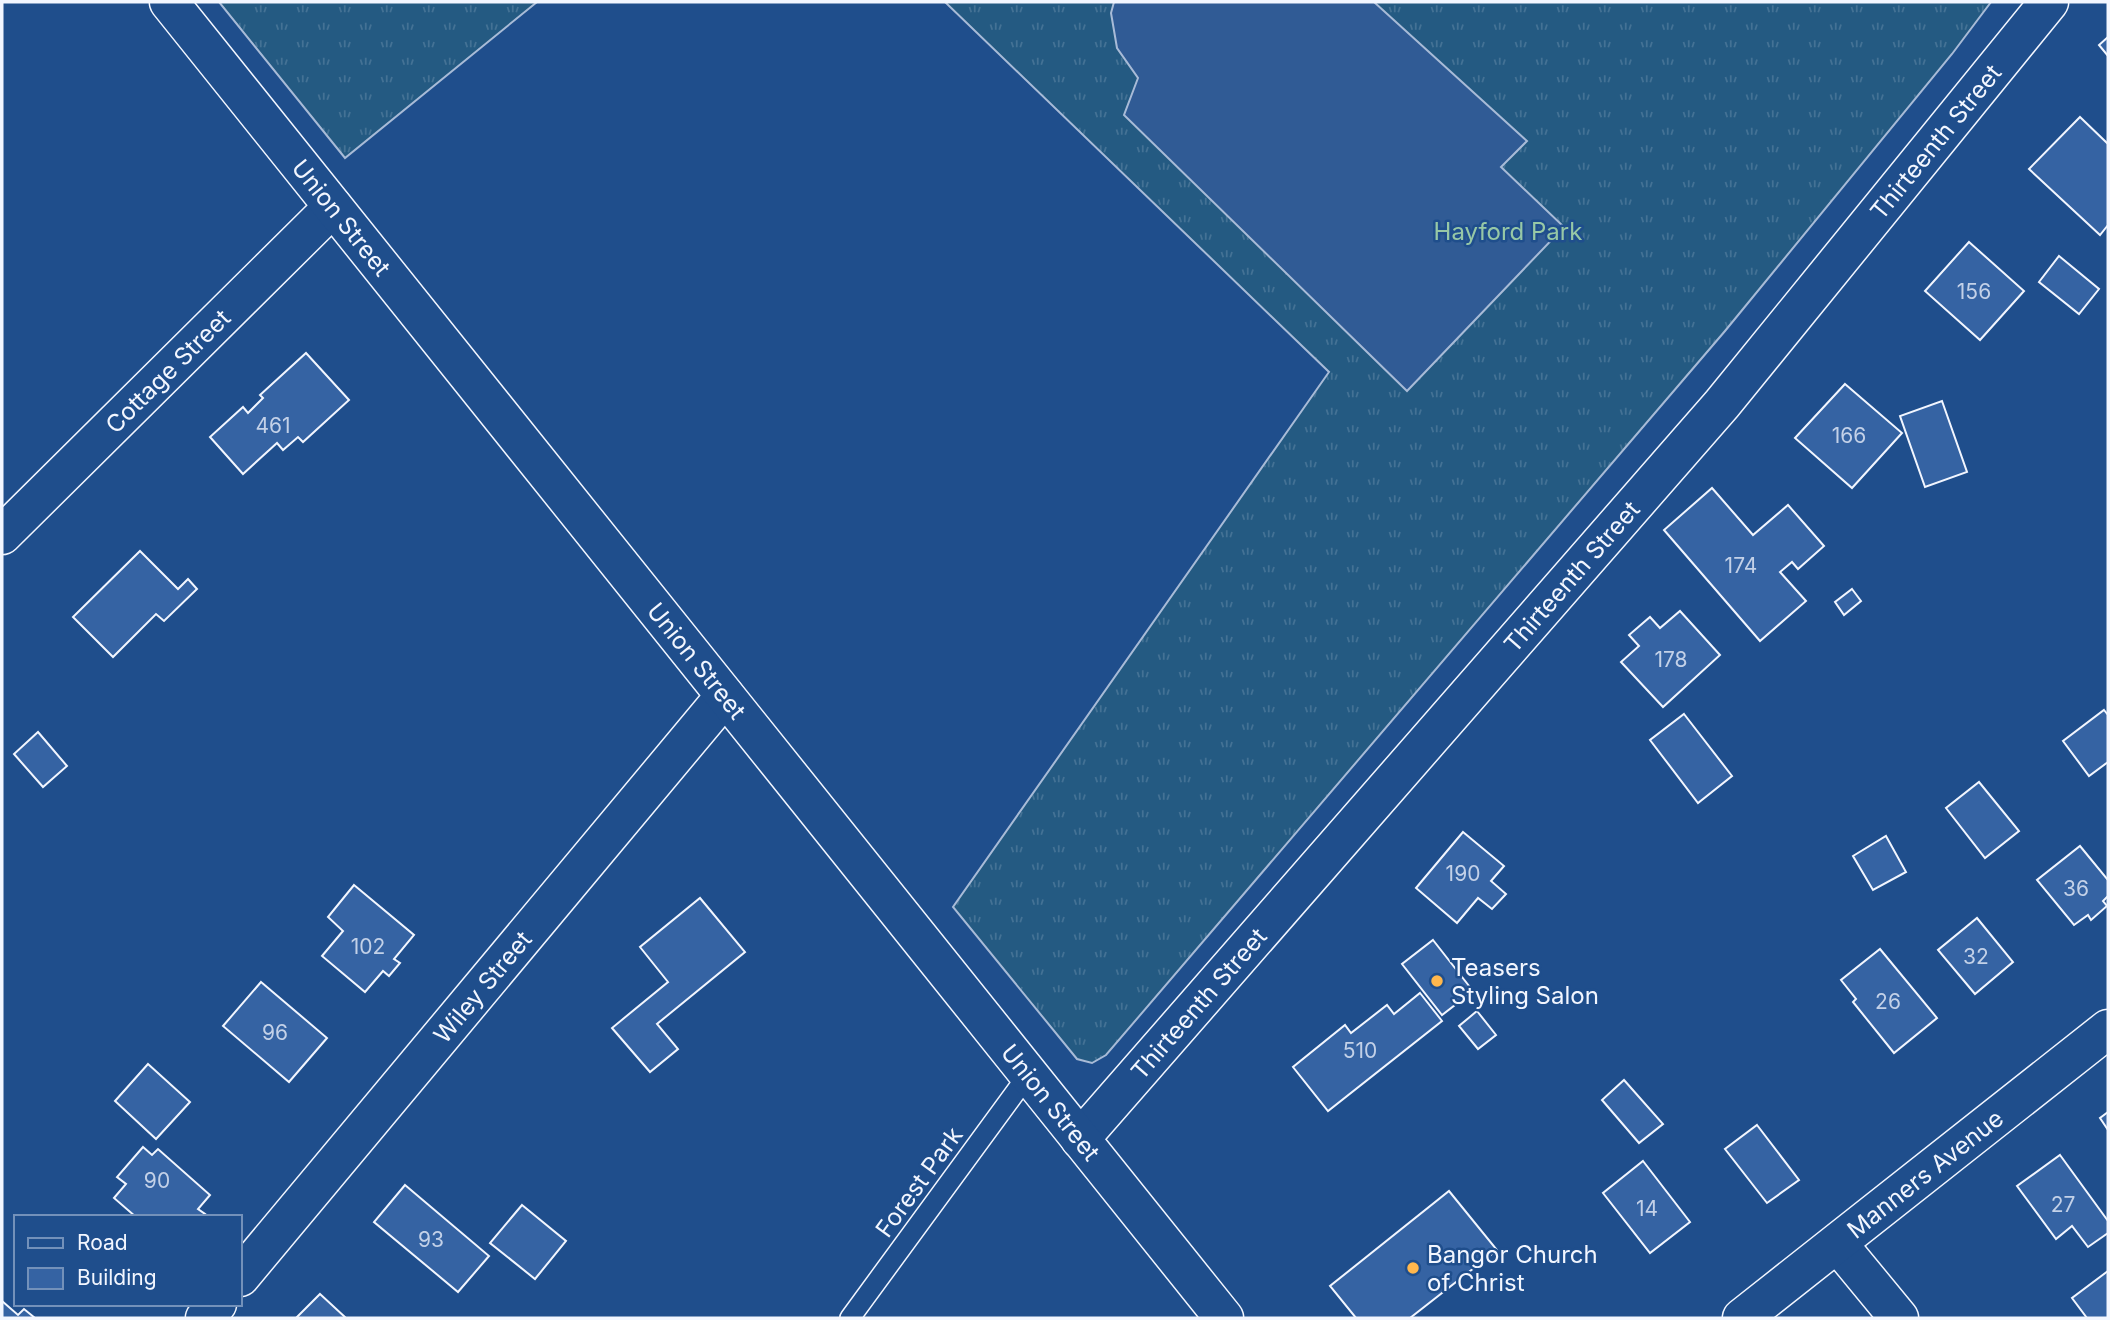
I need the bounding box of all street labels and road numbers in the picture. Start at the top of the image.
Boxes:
street label: Thirteenth Street [1864,58,2007,225]
street label: Union Street [286,153,397,282]
street label: Cottage Street [99,303,236,439]
street label: Thirteenth Street [1498,495,1645,658]
street label: Union Street [642,596,752,725]
street label: Thirteenth Street [1125,922,1272,1085]
street label: Wiley Street [427,925,537,1049]
street label: Union Street [996,1038,1106,1166]
street label: Manners Avenue [1841,1103,2009,1244]
street label: Forest Park [869,1121,969,1243]

